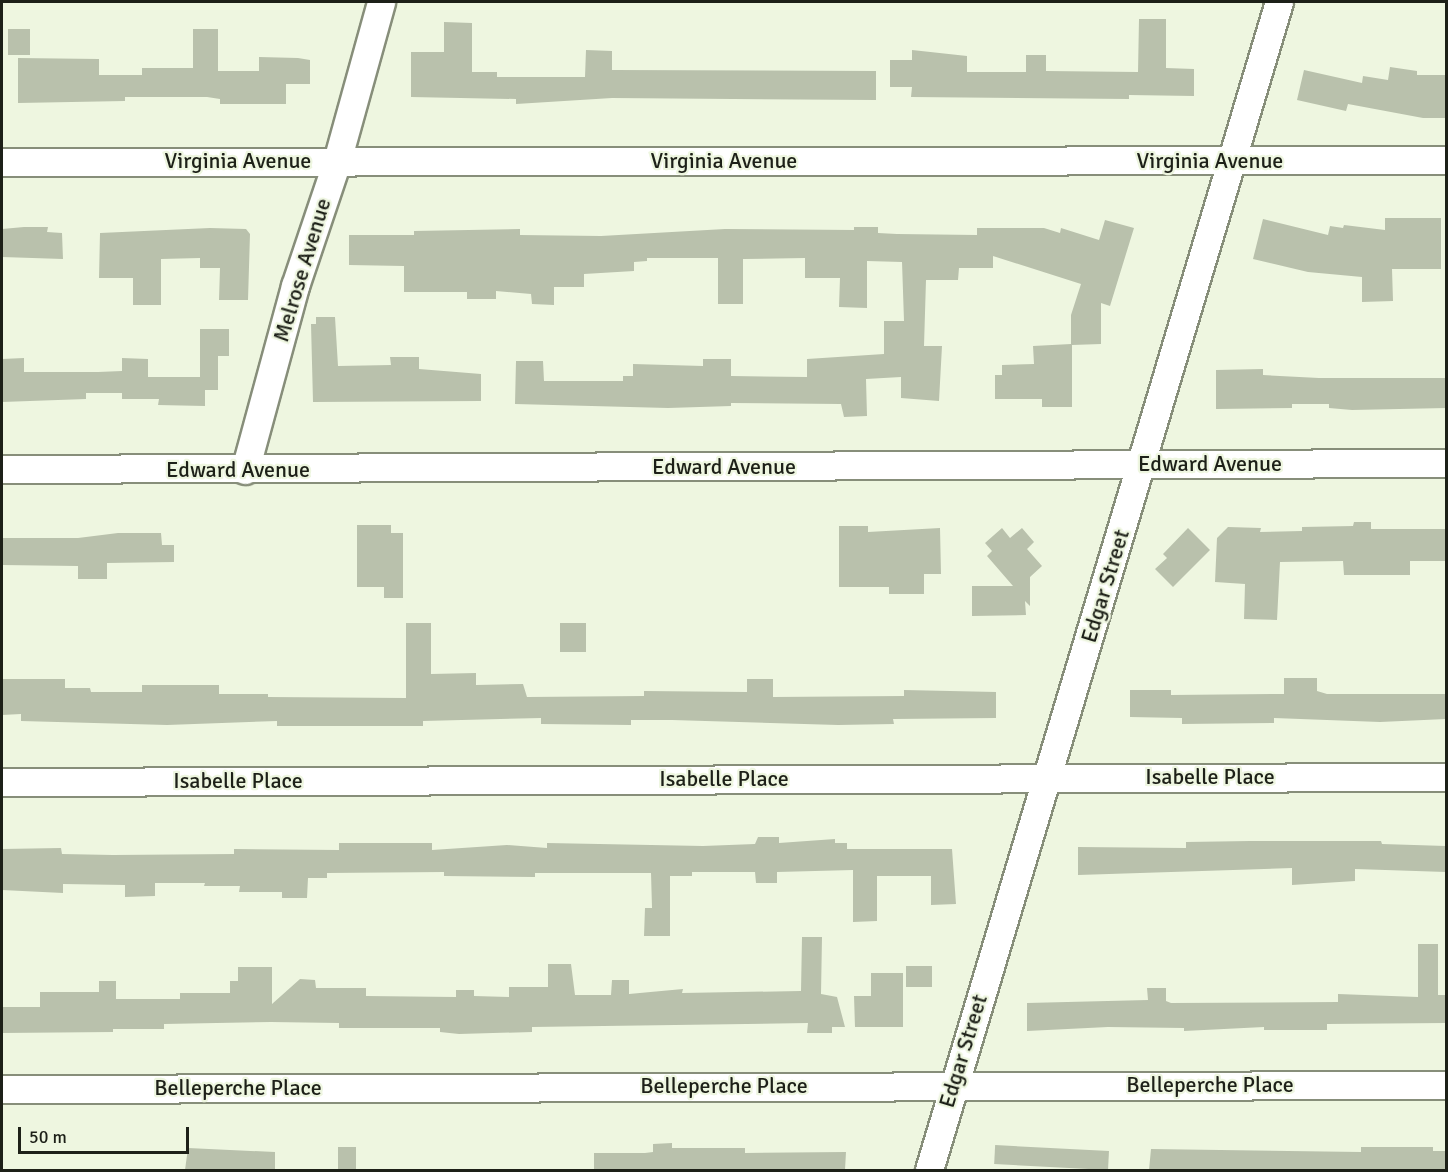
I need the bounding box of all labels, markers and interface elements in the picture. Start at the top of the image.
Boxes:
street label: Virginia Avenue [165,148,311,174]
street label: Virginia Avenue [651,148,797,174]
street label: Virginia Avenue [1137,148,1283,174]
street label: Melrose Avenue [268,195,336,345]
street label: Edward Avenue [1138,451,1282,477]
street label: Edward Avenue [652,454,796,480]
street label: Edward Avenue [166,457,310,483]
street label: Edgar Street [1075,526,1135,646]
street label: Isabelle Place [1145,764,1275,790]
street label: Isabelle Place [659,766,789,792]
street label: Isabelle Place [173,768,303,794]
street label: Edgar Street [933,991,993,1111]
street label: Belleperche Place [1126,1072,1294,1098]
street label: Belleperche Place [640,1073,808,1099]
street label: Belleperche Place [154,1075,322,1101]
scale bar [21,1115,192,1153]
text: 50 m [29,1126,67,1148]

